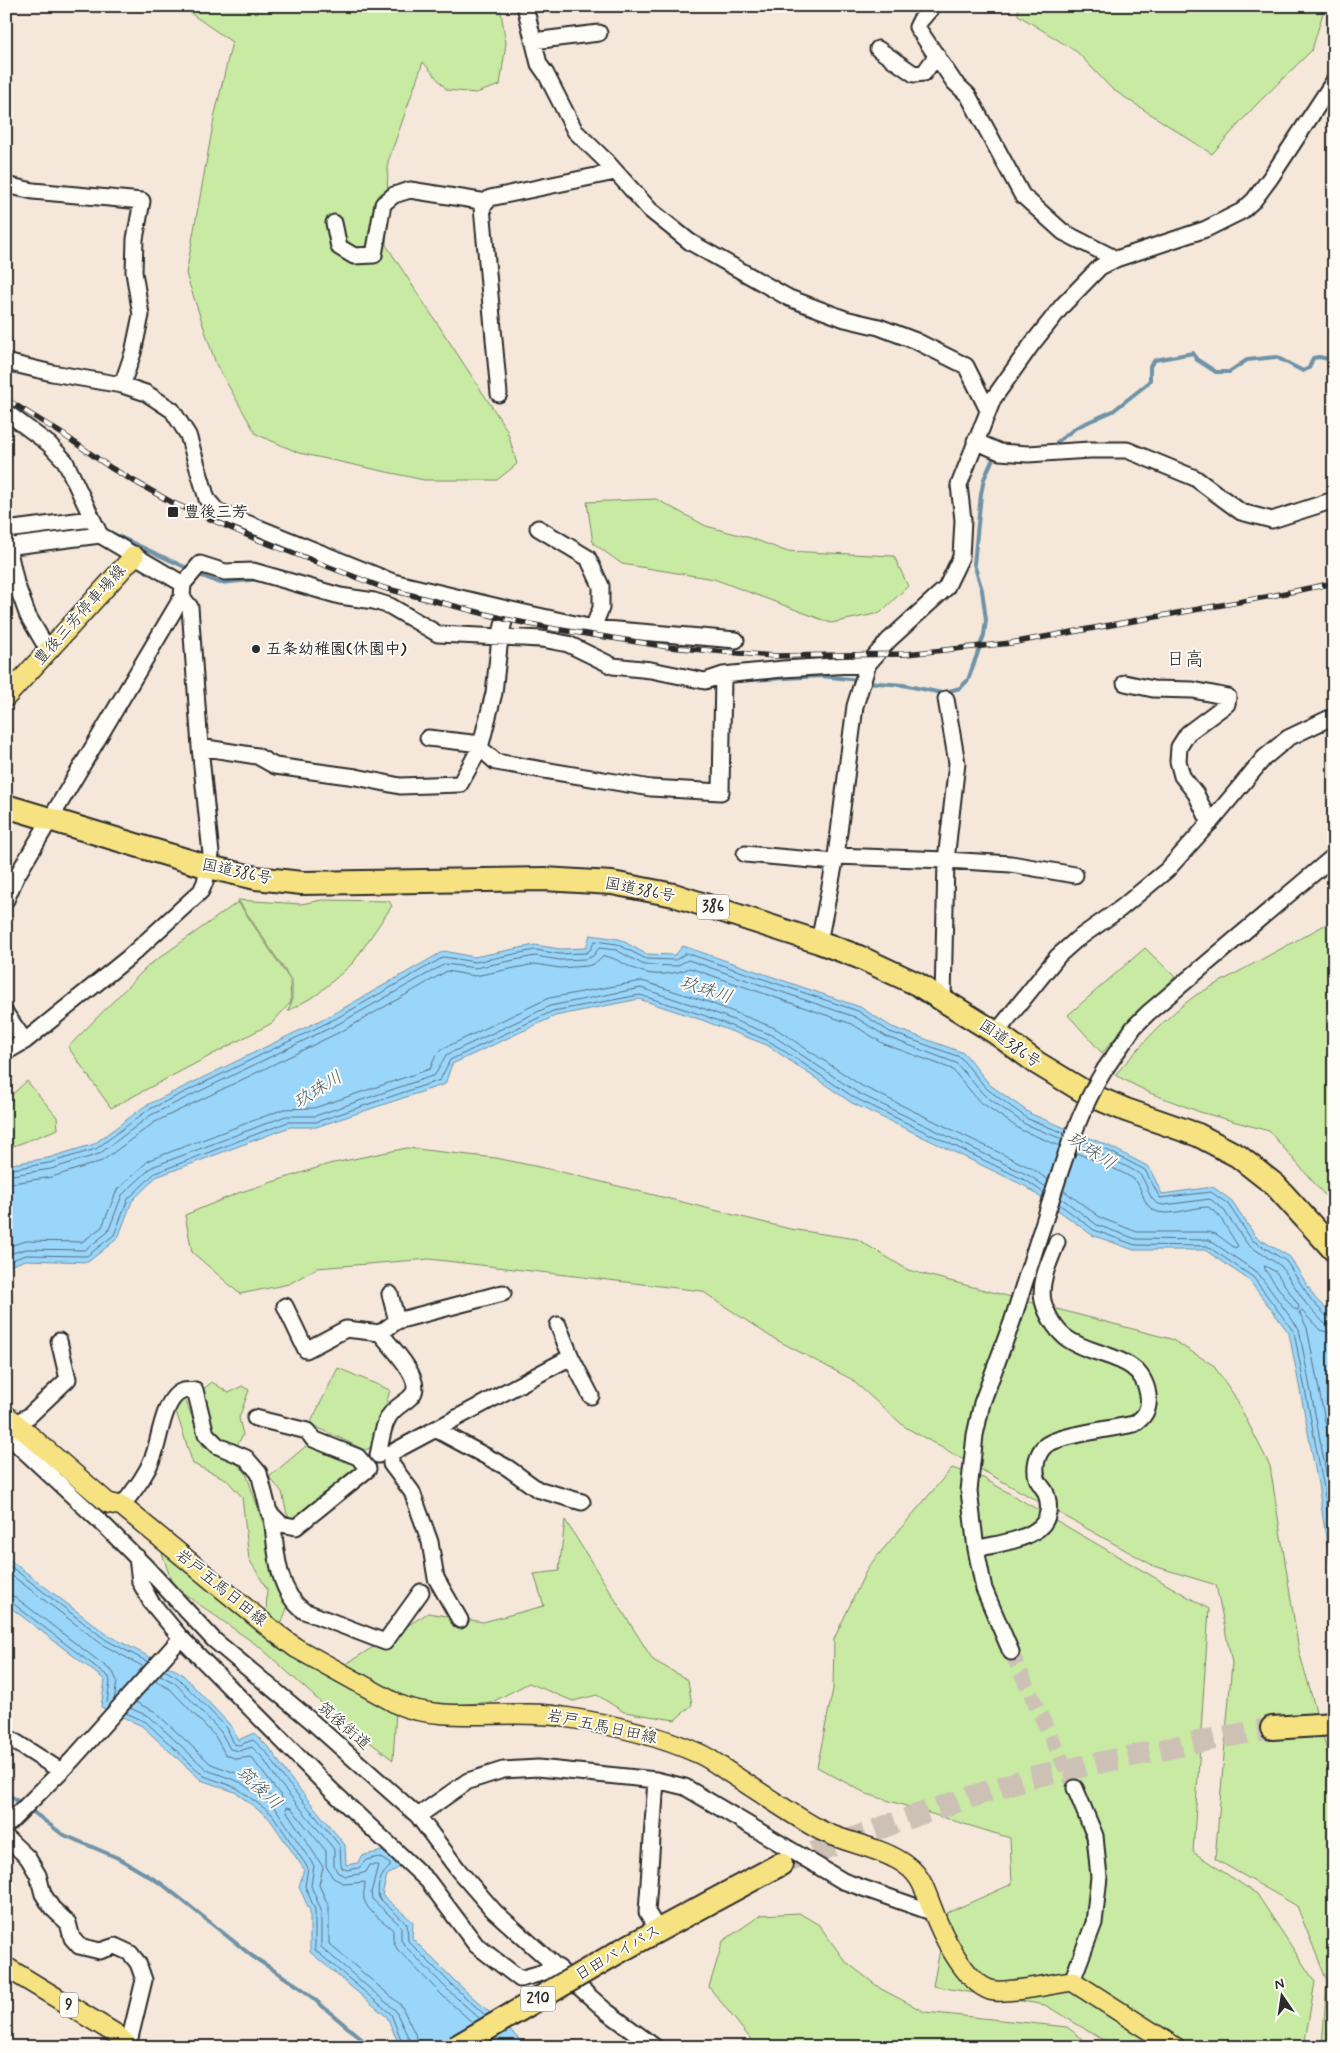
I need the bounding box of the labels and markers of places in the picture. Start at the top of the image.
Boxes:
place label: 豊後三芳 [184,502,248,523]
marker: 豊後三芳 [166,505,180,519]
place label: 五条幼稚園(休園中) [266,639,407,660]
marker: 五条幼稚園(休園中) [250,643,262,655]

